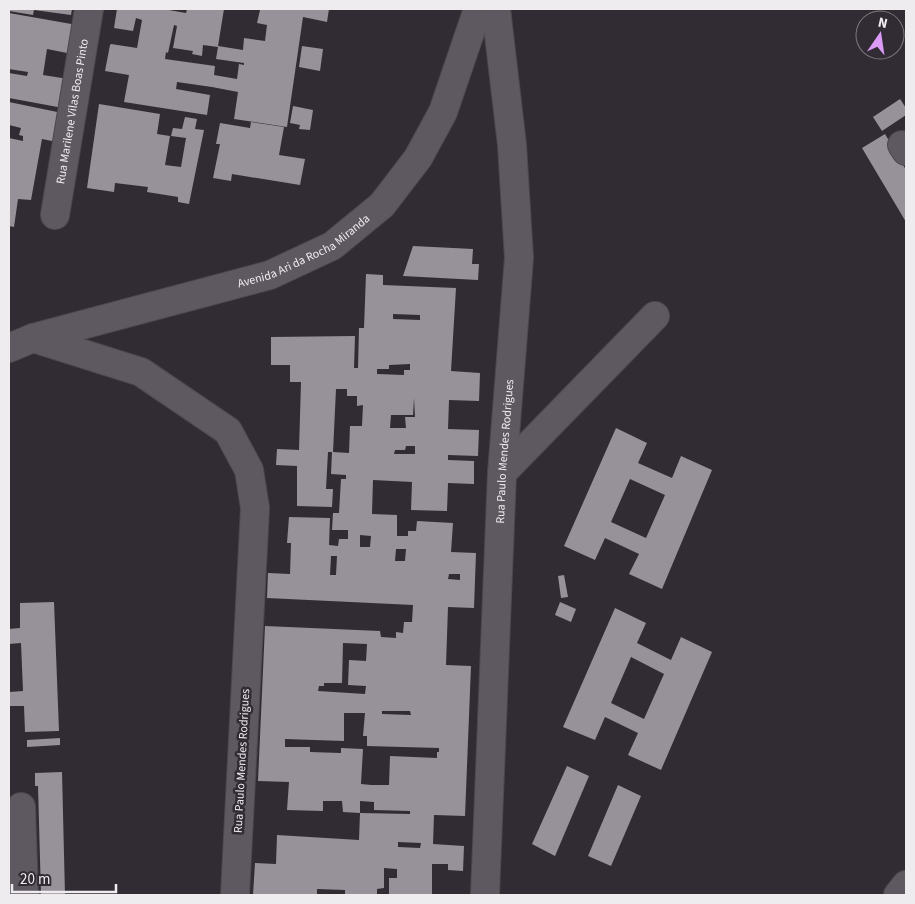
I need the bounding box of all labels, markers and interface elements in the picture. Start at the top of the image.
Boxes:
north arrow [855,10,905,60]
text: N [876,13,889,34]
street label: Rua Marilene Vilas Boas Pinto [52,37,92,185]
street label: Avenida Ari da Rocha Miranda [235,210,373,292]
street label: Rua Paulo Mendes Rodrigues [491,379,518,524]
street label: Rua Paulo Mendes Rodrigues [230,688,254,834]
scale bar [12,862,116,894]
text: 20 m [20,869,50,890]

